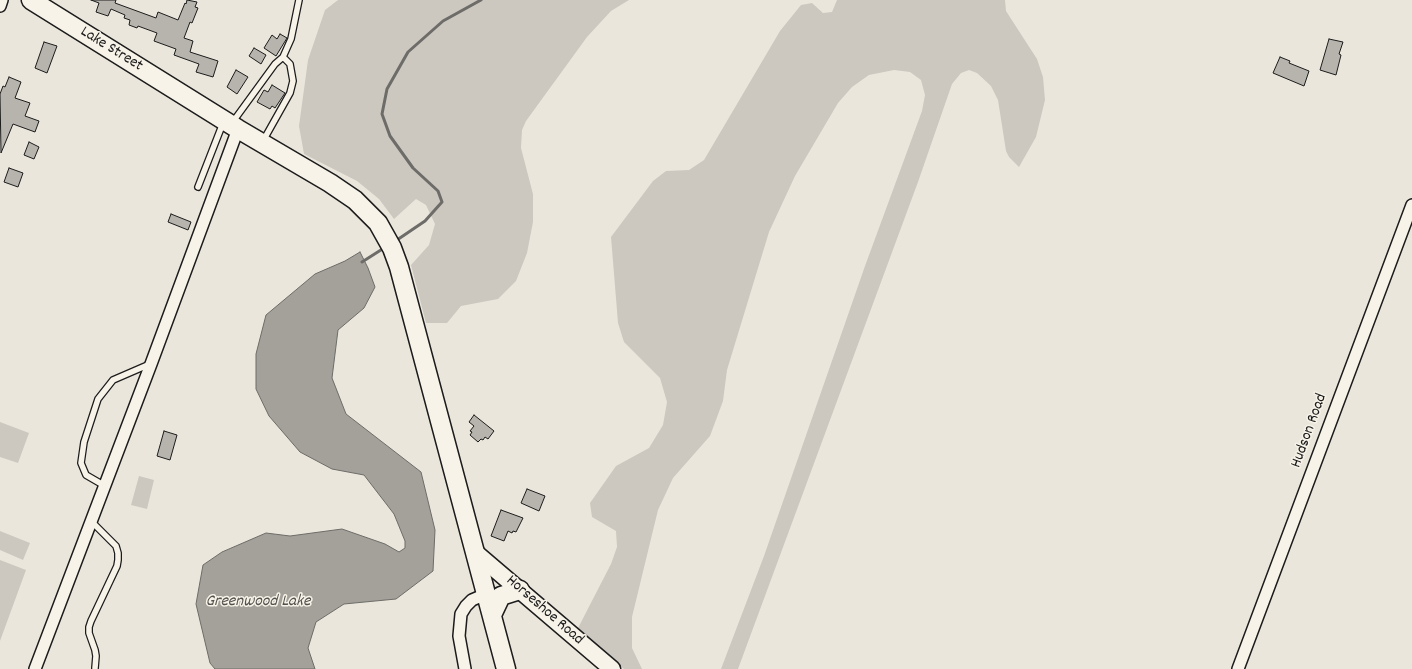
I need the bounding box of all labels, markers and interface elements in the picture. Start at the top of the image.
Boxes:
street label: Lake Street [76,23,146,77]
street label: Hudson Road [1288,391,1332,471]
street label: Horseshoe Road [501,572,587,650]
water label: Greenwood Lake [205,593,311,613]

